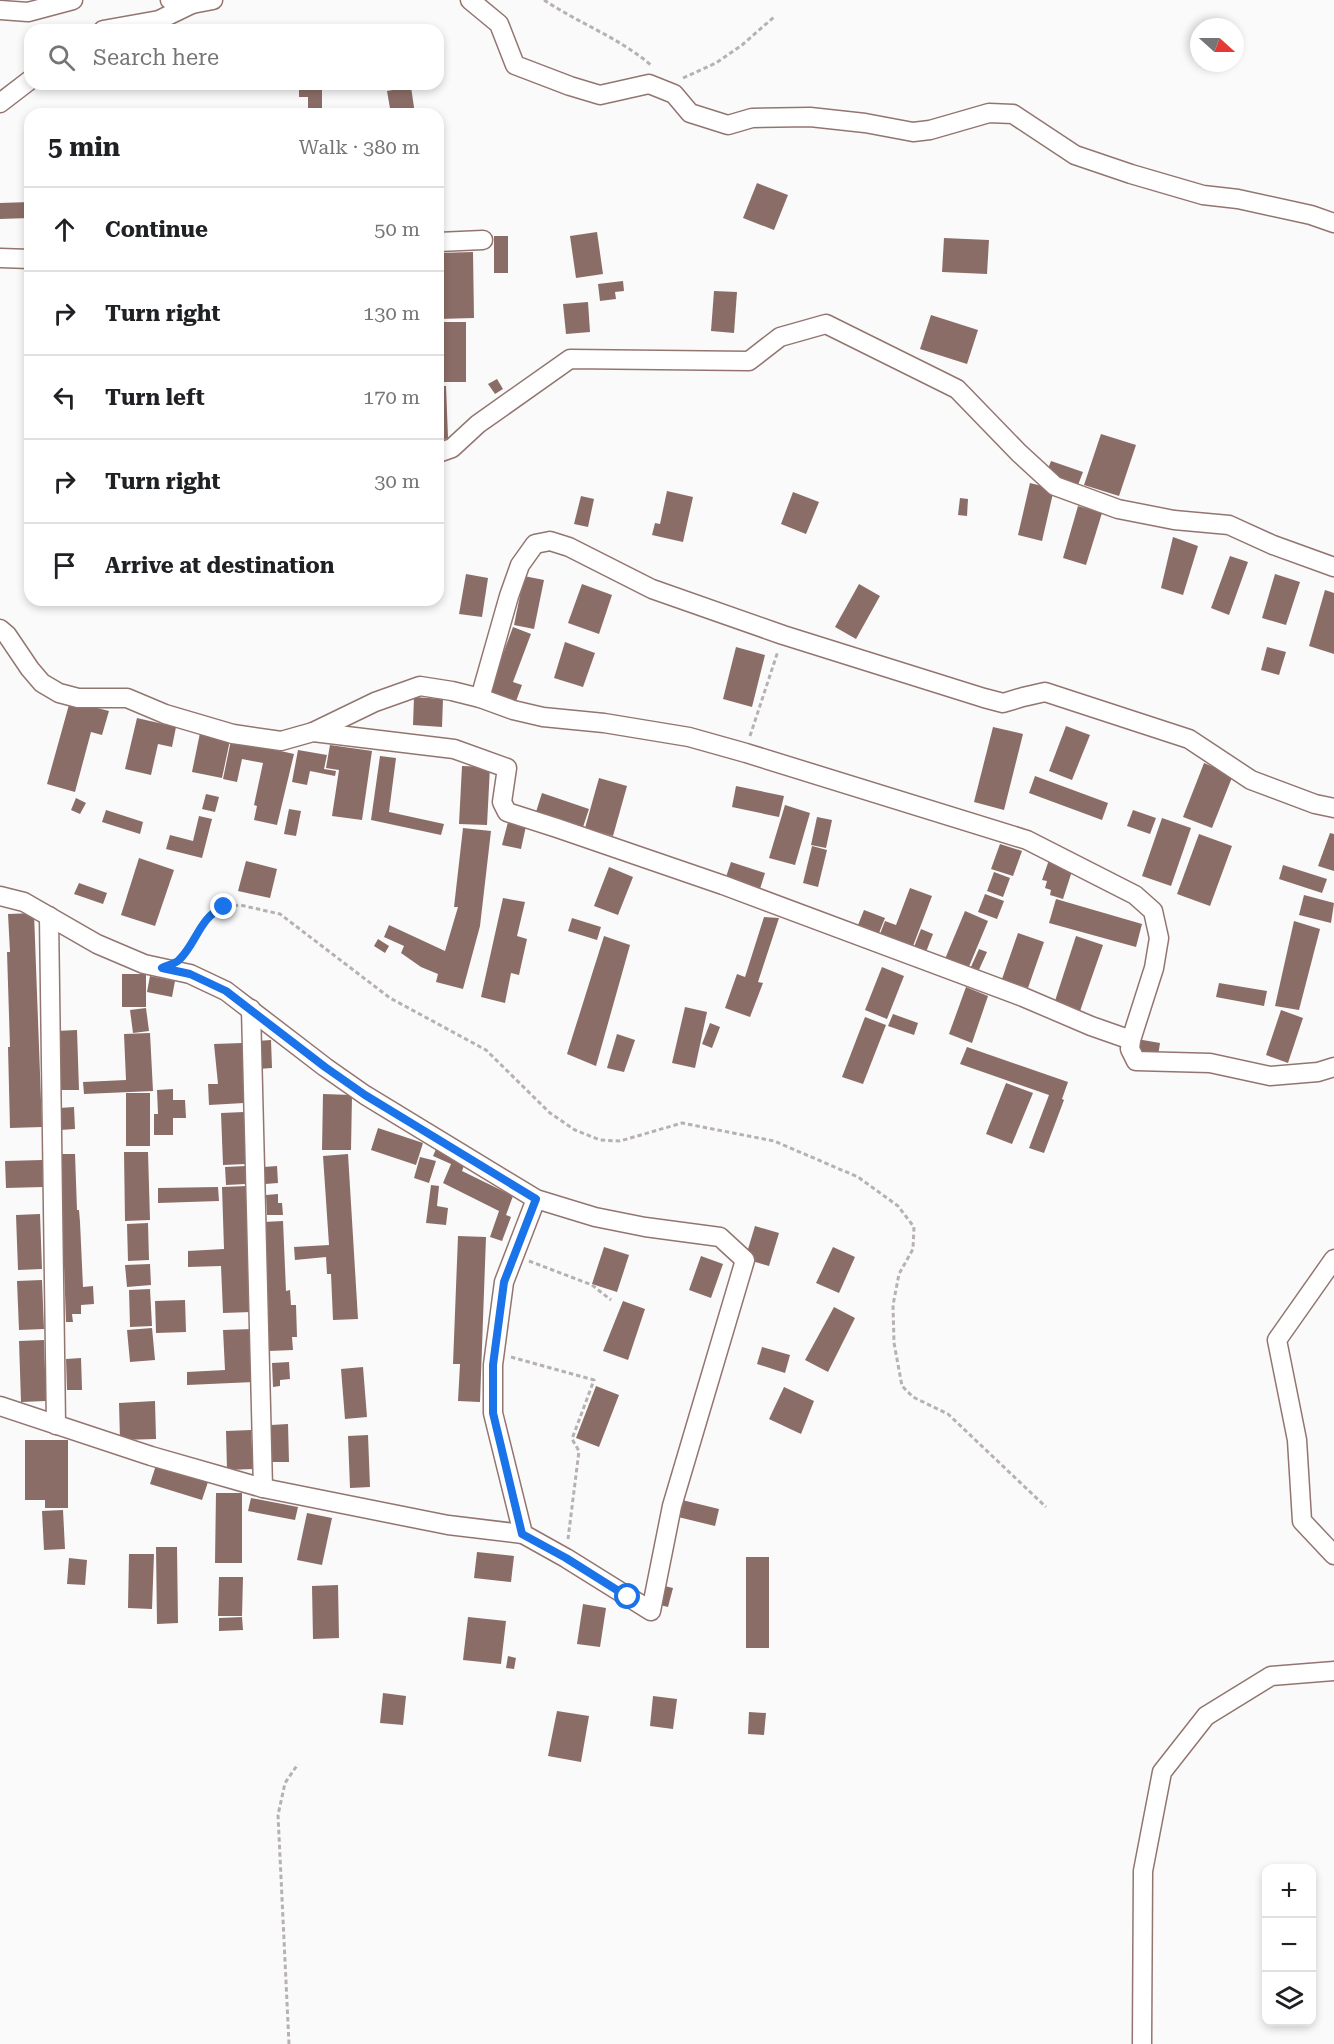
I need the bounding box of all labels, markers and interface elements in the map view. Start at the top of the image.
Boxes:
north arrow [1190,18,1244,72]
search box [24,24,444,90]
icon: search [45,41,78,74]
text: Search here [93,45,219,70]
text: 5 min [48,132,120,162]
text: Walk · 380 m [299,135,420,159]
icon: ahead [48,213,81,246]
text: Continue [105,217,208,242]
text: 50 m [374,217,420,241]
icon: right [48,297,81,330]
text: Turn right [105,301,220,326]
text: 130 m [363,301,420,325]
icon: left [48,381,81,414]
text: Turn left [105,385,205,410]
text: 170 m [363,385,420,409]
icon: right [48,465,81,498]
text: Turn right [105,469,220,494]
text: 30 m [374,469,420,493]
icon: arrive [48,549,81,582]
text: Arrive at destination [105,553,334,578]
route end [210,893,236,919]
route start [614,1583,640,1609]
map controls [1262,1864,1316,2026]
button: + [1262,1864,1316,1918]
button: − [1262,1918,1316,1972]
button: layers [1262,1972,1316,2026]

